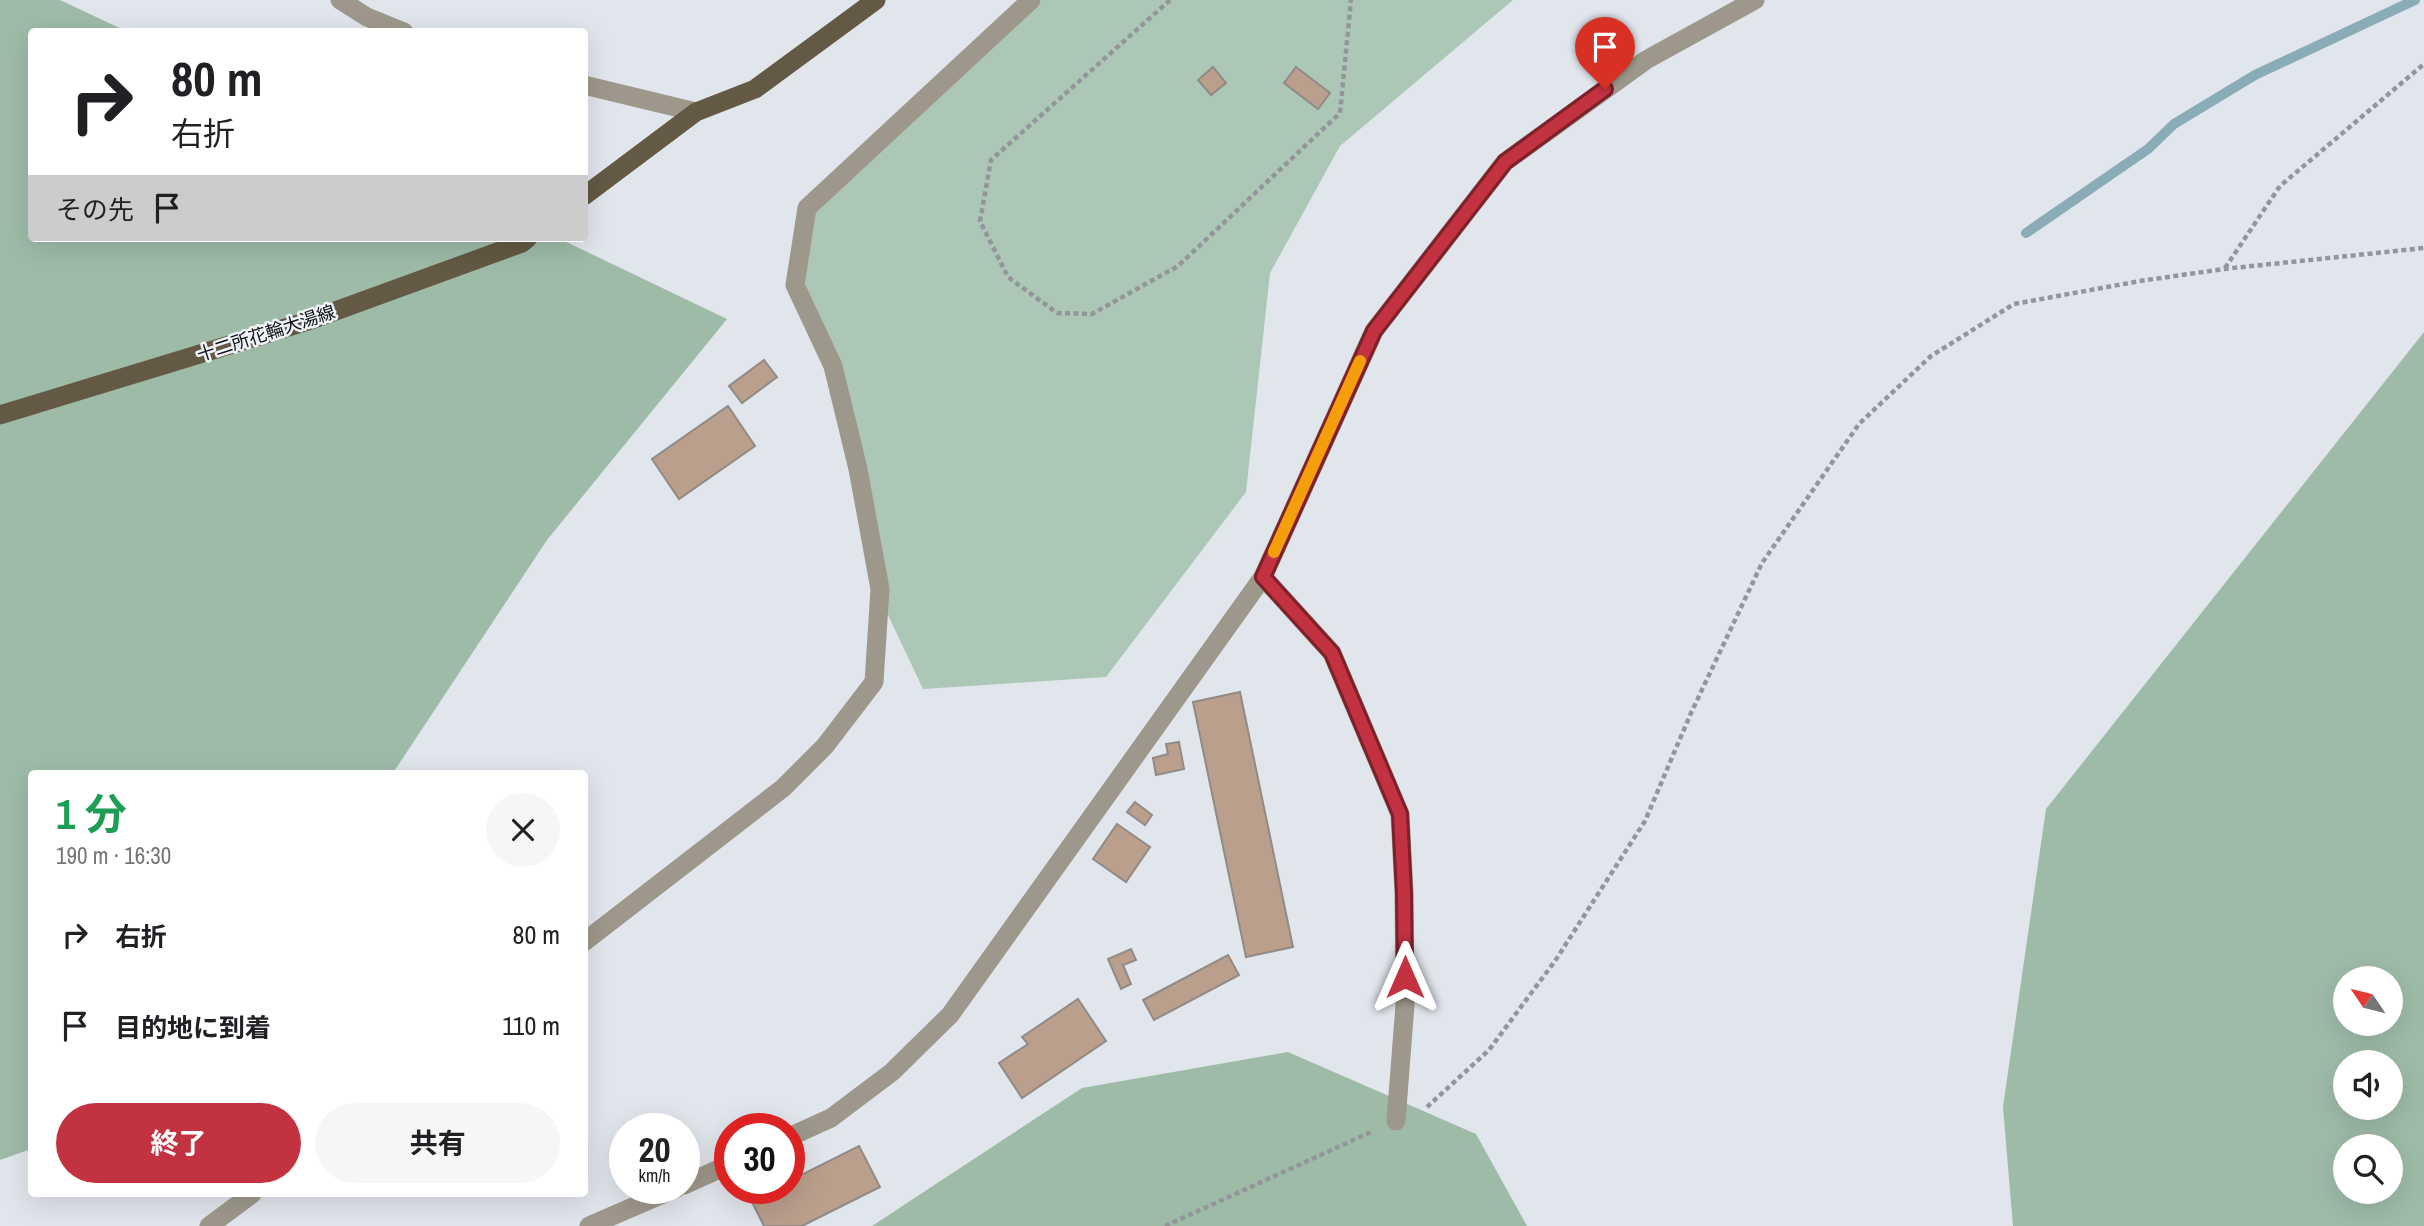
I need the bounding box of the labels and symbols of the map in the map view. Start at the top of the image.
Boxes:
pin [1575,17,1635,89]
street label: 十二所花輪大湯線 [194,299,338,367]
position arrow [1368,940,1442,1014]
north arrow [2333,966,2403,1036]
speed limit sign: 30 [714,1113,805,1204]

